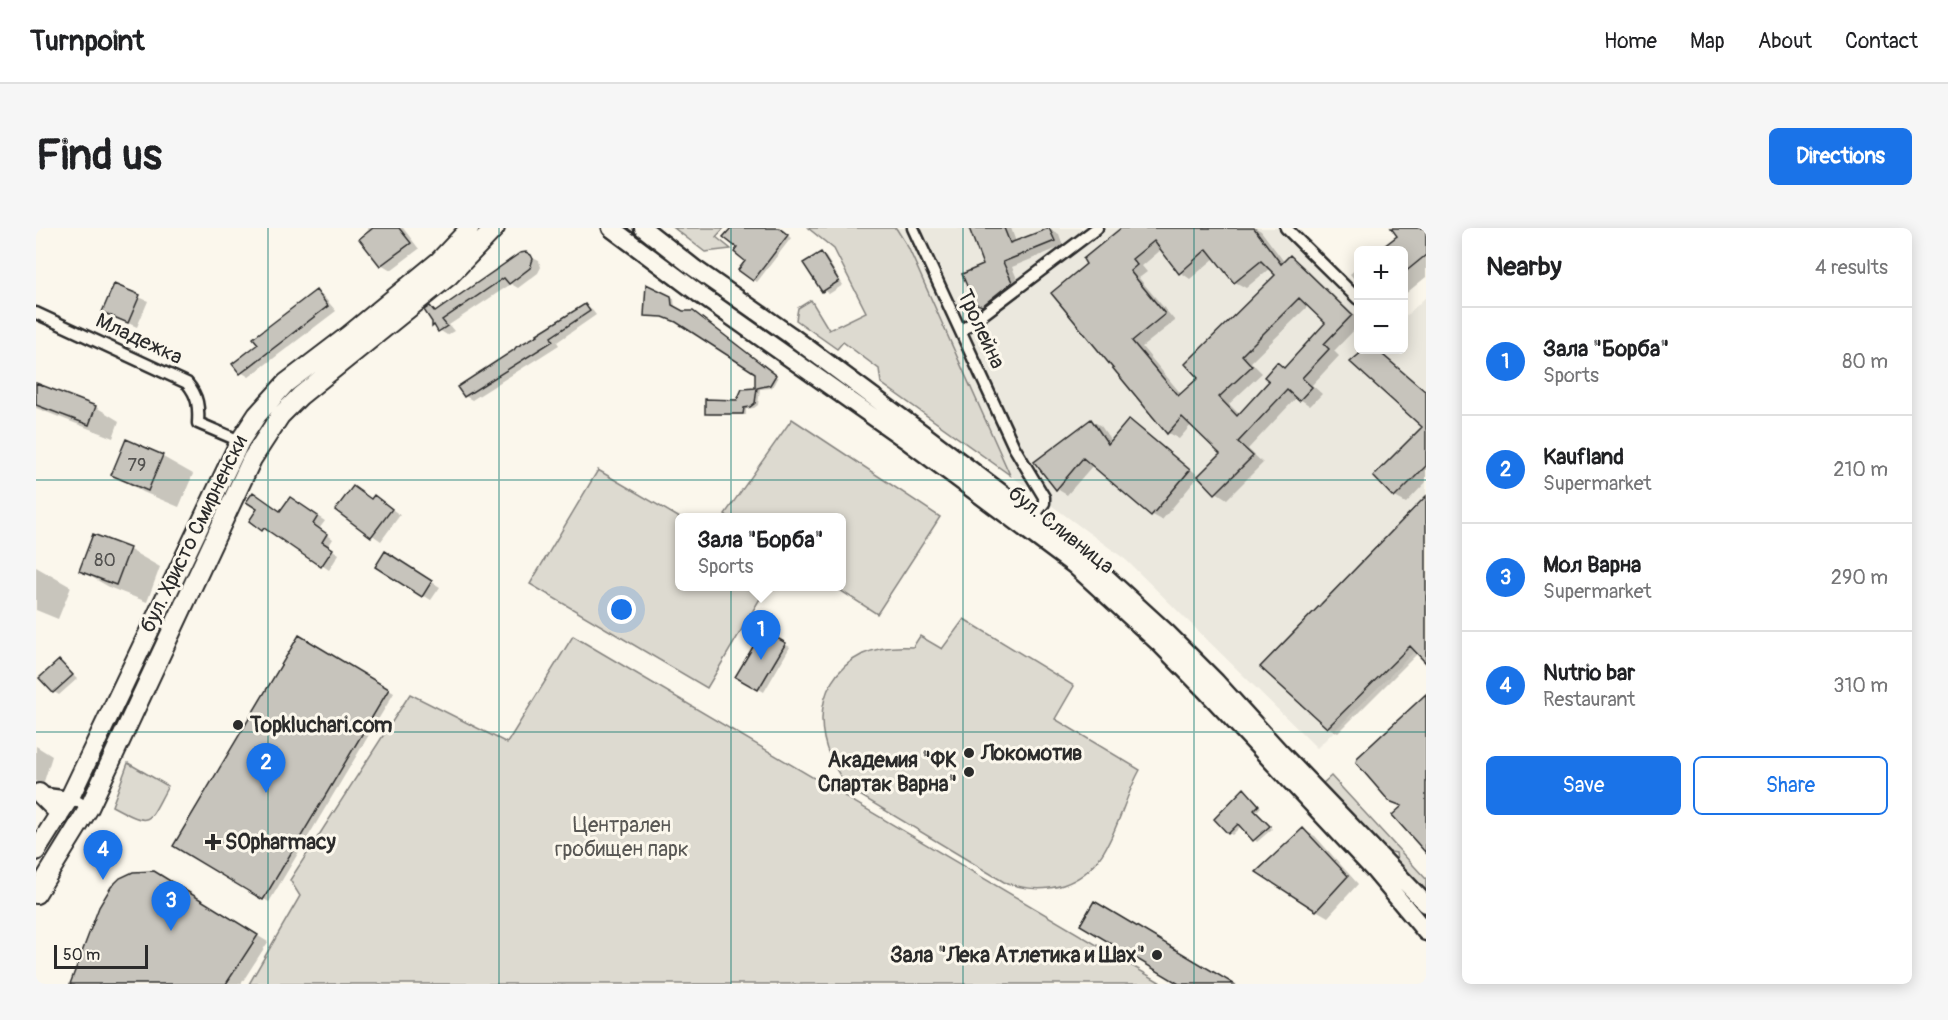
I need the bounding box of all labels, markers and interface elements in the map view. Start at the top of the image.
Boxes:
text: Turnpoint [30,24,144,59]
text: Home [1604,28,1657,55]
text: Map [1690,28,1725,55]
text: About [1758,28,1812,55]
text: Contact [1845,28,1918,55]
button: Directions [1769,128,1912,185]
text: Find us [36,130,162,182]
map controls [1354,246,1408,354]
button: + [1354,246,1408,300]
text: Nearby [1486,251,1562,283]
text: 4 results [1815,255,1888,280]
street label: Тролейна [951,285,1011,373]
button: − [1354,300,1408,354]
street label: Младежка [91,307,187,371]
text: Зала "Борба" [1543,335,1669,363]
text: 1 [1502,349,1509,374]
text: 80 m [1842,349,1888,374]
text: Sports [1543,363,1599,388]
street label: бул. Христо Смирненски [134,431,254,637]
text: Kaufland [1543,443,1624,471]
house number: 79 [128,454,146,477]
text: 2 [1500,457,1511,482]
text: 210 m [1833,457,1888,482]
text: Supermarket [1543,471,1652,496]
street label: бул. Сливница [1002,480,1120,580]
popup [675,513,846,591]
text: Зала "Борба" [697,526,824,554]
house number: 80 [94,549,116,572]
text: Мол Варна [1543,551,1641,579]
text: Sports [697,554,753,579]
text: 3 [1500,565,1511,590]
text: 290 m [1831,565,1888,590]
text: Supermarket [1543,579,1652,604]
your location [607,595,636,624]
pin: 1 [742,610,780,660]
text: Nutrio bar [1543,659,1635,687]
text: 4 [1500,673,1511,698]
text: 310 m [1833,673,1888,698]
text: Restaurant [1543,687,1635,712]
place label: Topkluchari.com [249,712,393,739]
marker: Topkluchari.com [231,718,245,732]
place label: Локомотив [980,740,1082,767]
pin: 2 [246,744,286,793]
marker: Локомотив [962,746,976,760]
place label: Академия "ФК Спартак Варна" [818,747,957,798]
button: Save [1486,756,1681,815]
button: Share [1693,756,1888,815]
marker: Академия "ФК Спартак Варна" [962,765,976,779]
park label: Централен гробищен парк [555,812,689,863]
place label: SOpharmacy [225,829,336,856]
pin: 4 [84,830,122,880]
marker: SOpharmacy [206,835,220,849]
pin: 3 [152,882,190,931]
scale bar [54,942,148,970]
place label: Зала "Лека Атлетика и Шах" [890,942,1145,969]
text: 50 m [63,945,100,965]
marker: Зала "Лека Атлетика и Шах" [1150,948,1164,962]

